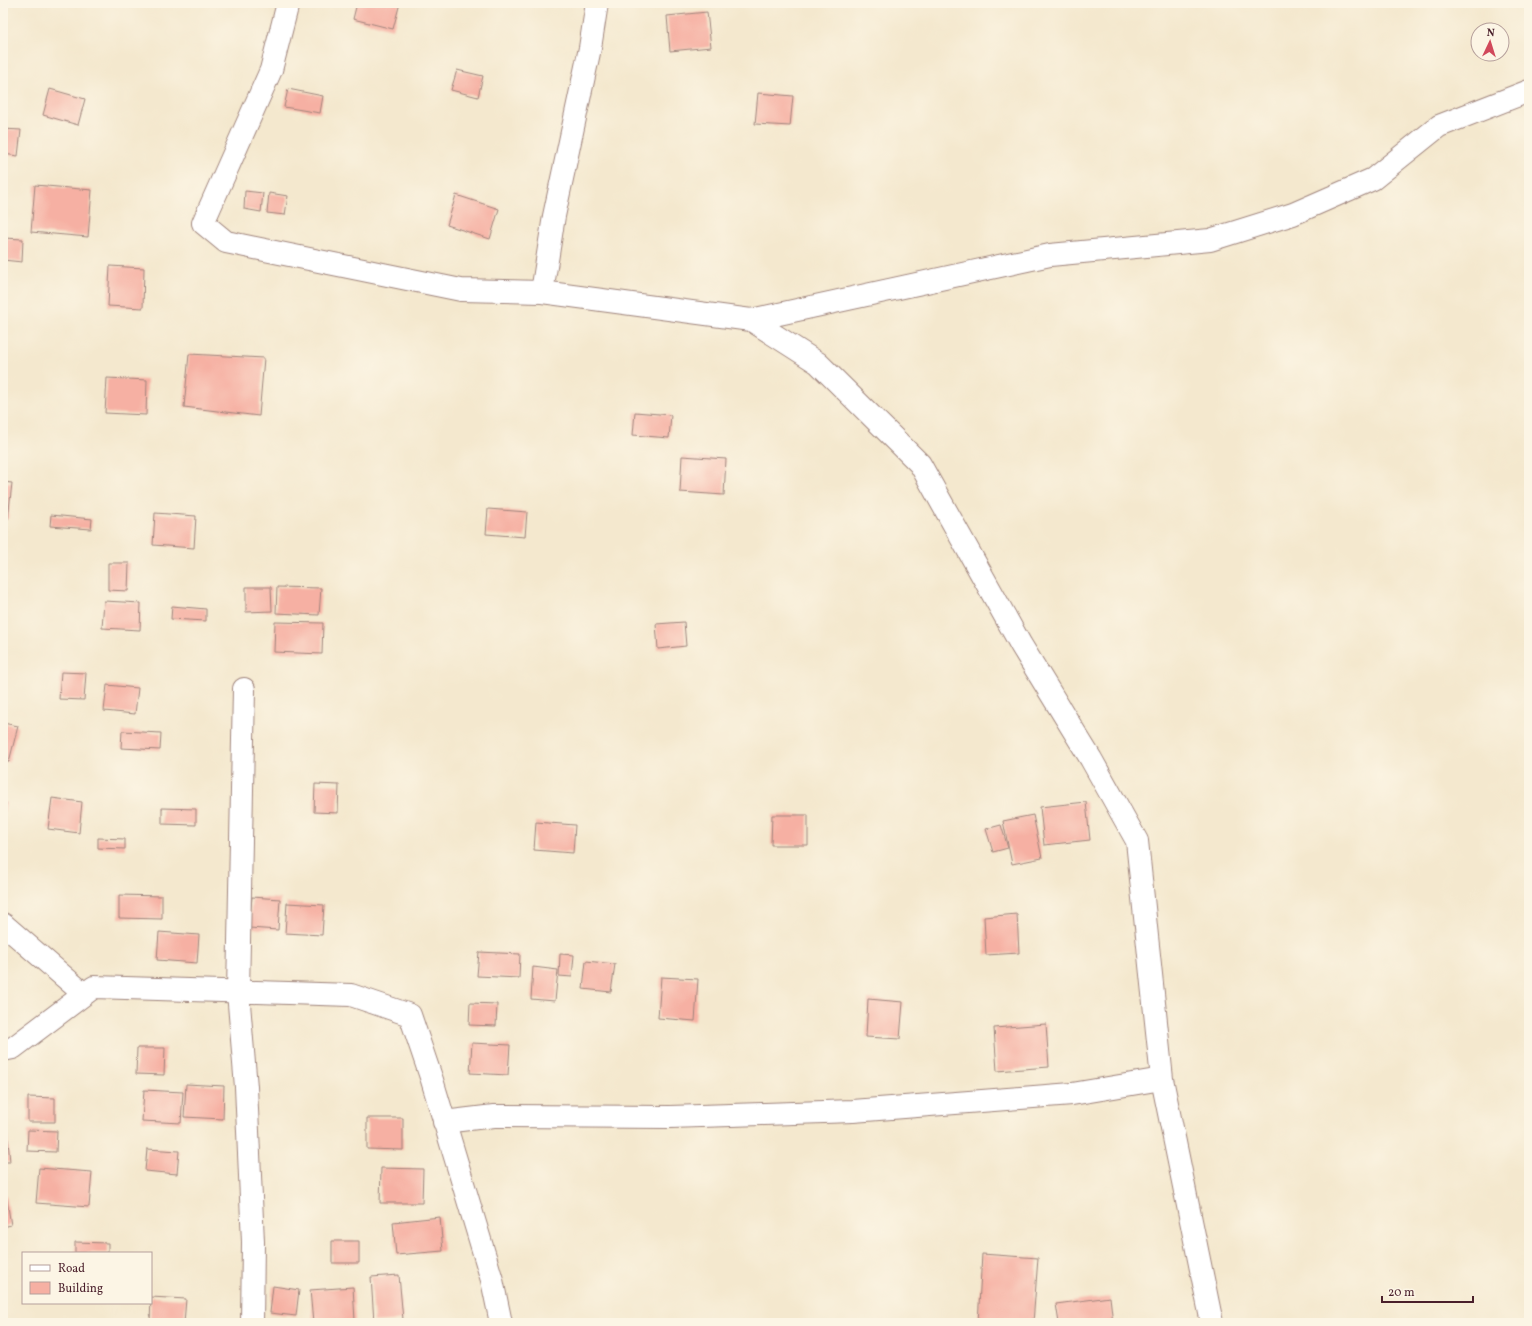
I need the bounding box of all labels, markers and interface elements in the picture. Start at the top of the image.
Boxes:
north arrow [1470,22,1510,62]
text: N [1486,26,1495,41]
legend [22,1252,152,1304]
text: Road [58,1261,85,1277]
scale bar [1382,1278,1473,1304]
text: Building [58,1281,103,1297]
text: 20 m [1388,1285,1415,1301]

